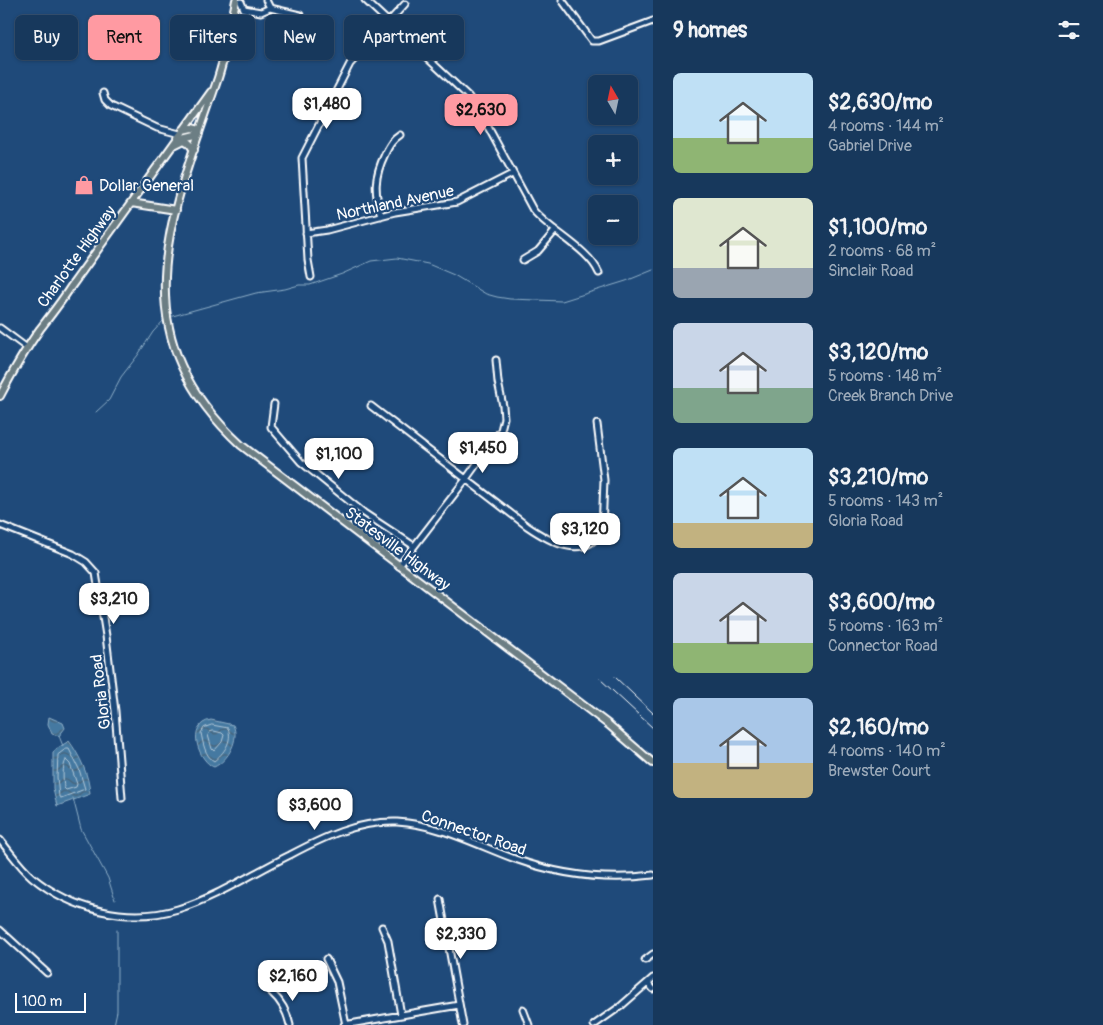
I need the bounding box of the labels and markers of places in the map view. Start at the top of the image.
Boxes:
pin: $1,480 [286,88,368,130]
pin: $2,630 [440,94,522,136]
shop icon: Dollar General [73,174,95,196]
place label: Dollar General [99,176,194,196]
pin: $1,450 [442,432,524,474]
pin: $1,100 [298,438,380,480]
pin: $3,120 [544,512,626,555]
pin: $3,210 [73,582,155,625]
pin: $3,600 [274,788,356,831]
pin: $2,330 [420,918,502,960]
pin: $2,160 [252,960,334,1002]

